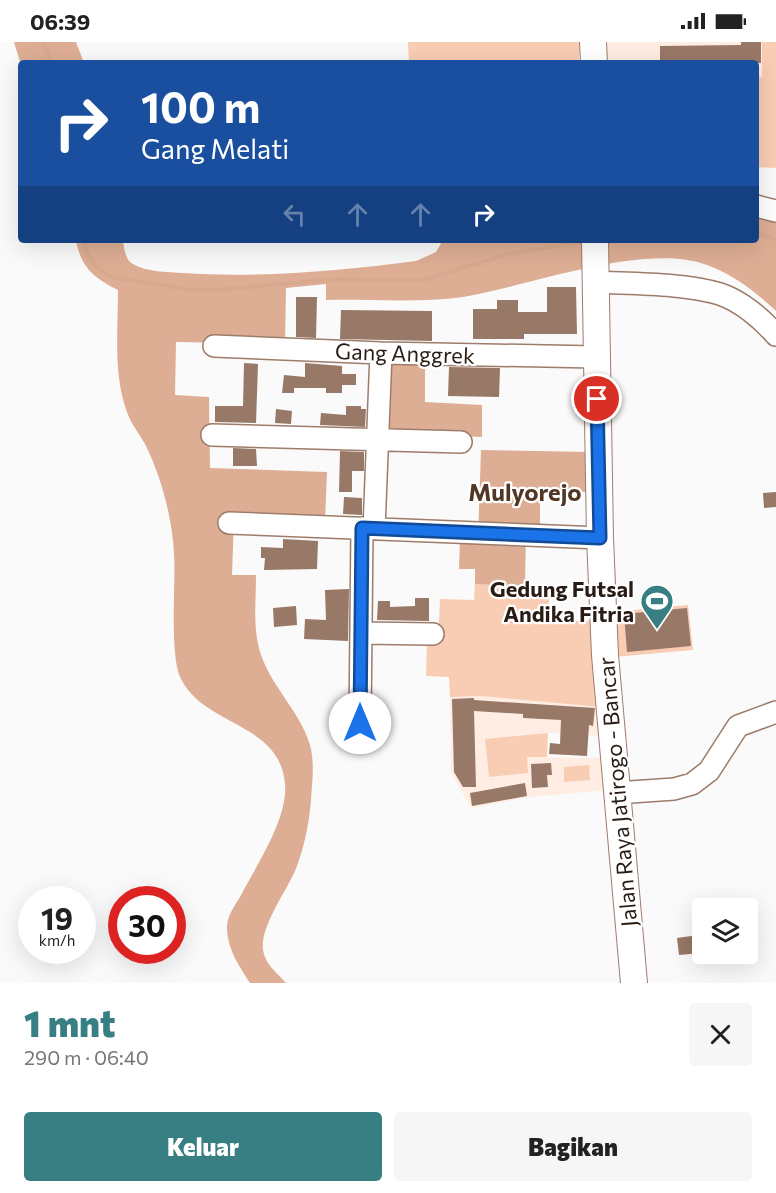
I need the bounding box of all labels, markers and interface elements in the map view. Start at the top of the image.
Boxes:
text: 06:39 [30,8,90,35]
text: 100 m [141,80,261,132]
icon: right [42,84,120,162]
text: Gang Melati [141,132,289,165]
icon: left [278,198,311,231]
icon: ahead [341,198,374,231]
icon: ahead [404,198,437,231]
icon: right [467,198,500,231]
street label: Gang Anggrek [335,337,475,369]
pin [571,373,622,424]
icon: arrive [580,382,613,415]
district label: Mulyorejo [468,477,582,506]
place label: Gedung Futsal Andika Fitria [490,575,634,627]
sports icon: Gedung Futsal Andika Fitria [639,583,675,630]
street label: Jalan Raya Jatirogo - Bancar [592,656,642,928]
position arrow [328,691,392,755]
speed limit sign: 30 [108,886,186,964]
map controls [692,898,758,964]
button: layers [692,898,758,964]
text: 19 [41,899,73,936]
text: km/h [39,931,75,949]
text: 1 mnt [24,1000,115,1044]
button: close [689,1003,752,1066]
text: 290 m · 06:40 [24,1045,149,1069]
button: Keluar [24,1112,382,1181]
button: Bagikan [394,1112,752,1181]

